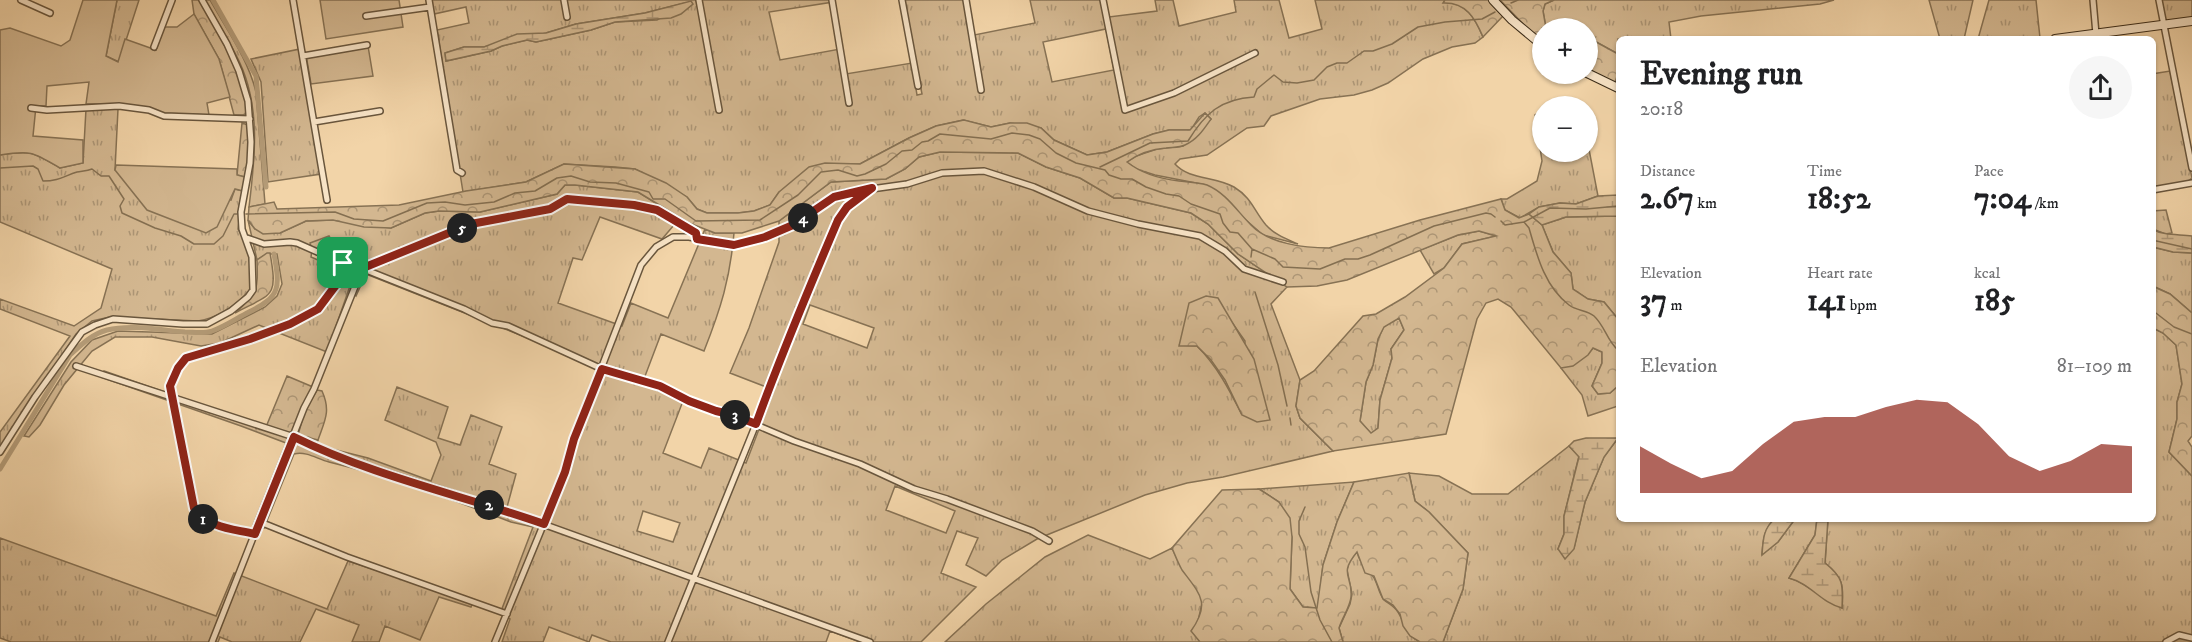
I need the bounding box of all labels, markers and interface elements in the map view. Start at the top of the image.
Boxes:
map controls [1532,18,1598,162]
button: + [1532,18,1598,84]
text: Evening run [1640,54,1802,95]
button: share [2069,56,2132,119]
button: − [1532,96,1598,162]
text: 20:18 [1640,97,1683,122]
text: Distance [1640,161,1695,181]
text: Time [1807,161,1842,181]
text: Pace [1974,161,2004,181]
text: 2.67 [1640,181,1694,218]
text: 18:52 [1807,181,1871,218]
text: 7:04 [1974,181,2031,218]
text: km [1694,193,1717,213]
text: /km [2031,193,2059,213]
pin: 4 [788,203,818,233]
text: 4 [798,208,808,228]
pin: 5 [447,213,477,243]
text: 5 [458,218,466,238]
pin [317,237,368,288]
icon: arrive [326,246,359,279]
text: Elevation [1640,263,1702,283]
text: Heart rate [1807,263,1873,283]
text: kcal [1974,263,2000,283]
text: 37 [1640,283,1667,320]
text: 141 [1807,283,1846,320]
text: 185 [1974,283,2015,320]
text: m [1667,295,1682,315]
text: bpm [1846,295,1877,315]
text: Elevation [1640,354,1717,379]
text: 81–109 m [2057,354,2132,379]
pin: 3 [720,400,750,430]
text: 3 [732,405,738,425]
pin: 2 [474,490,504,520]
text: 2 [485,495,493,515]
pin: 1 [188,504,218,534]
text: 1 [200,509,206,529]

